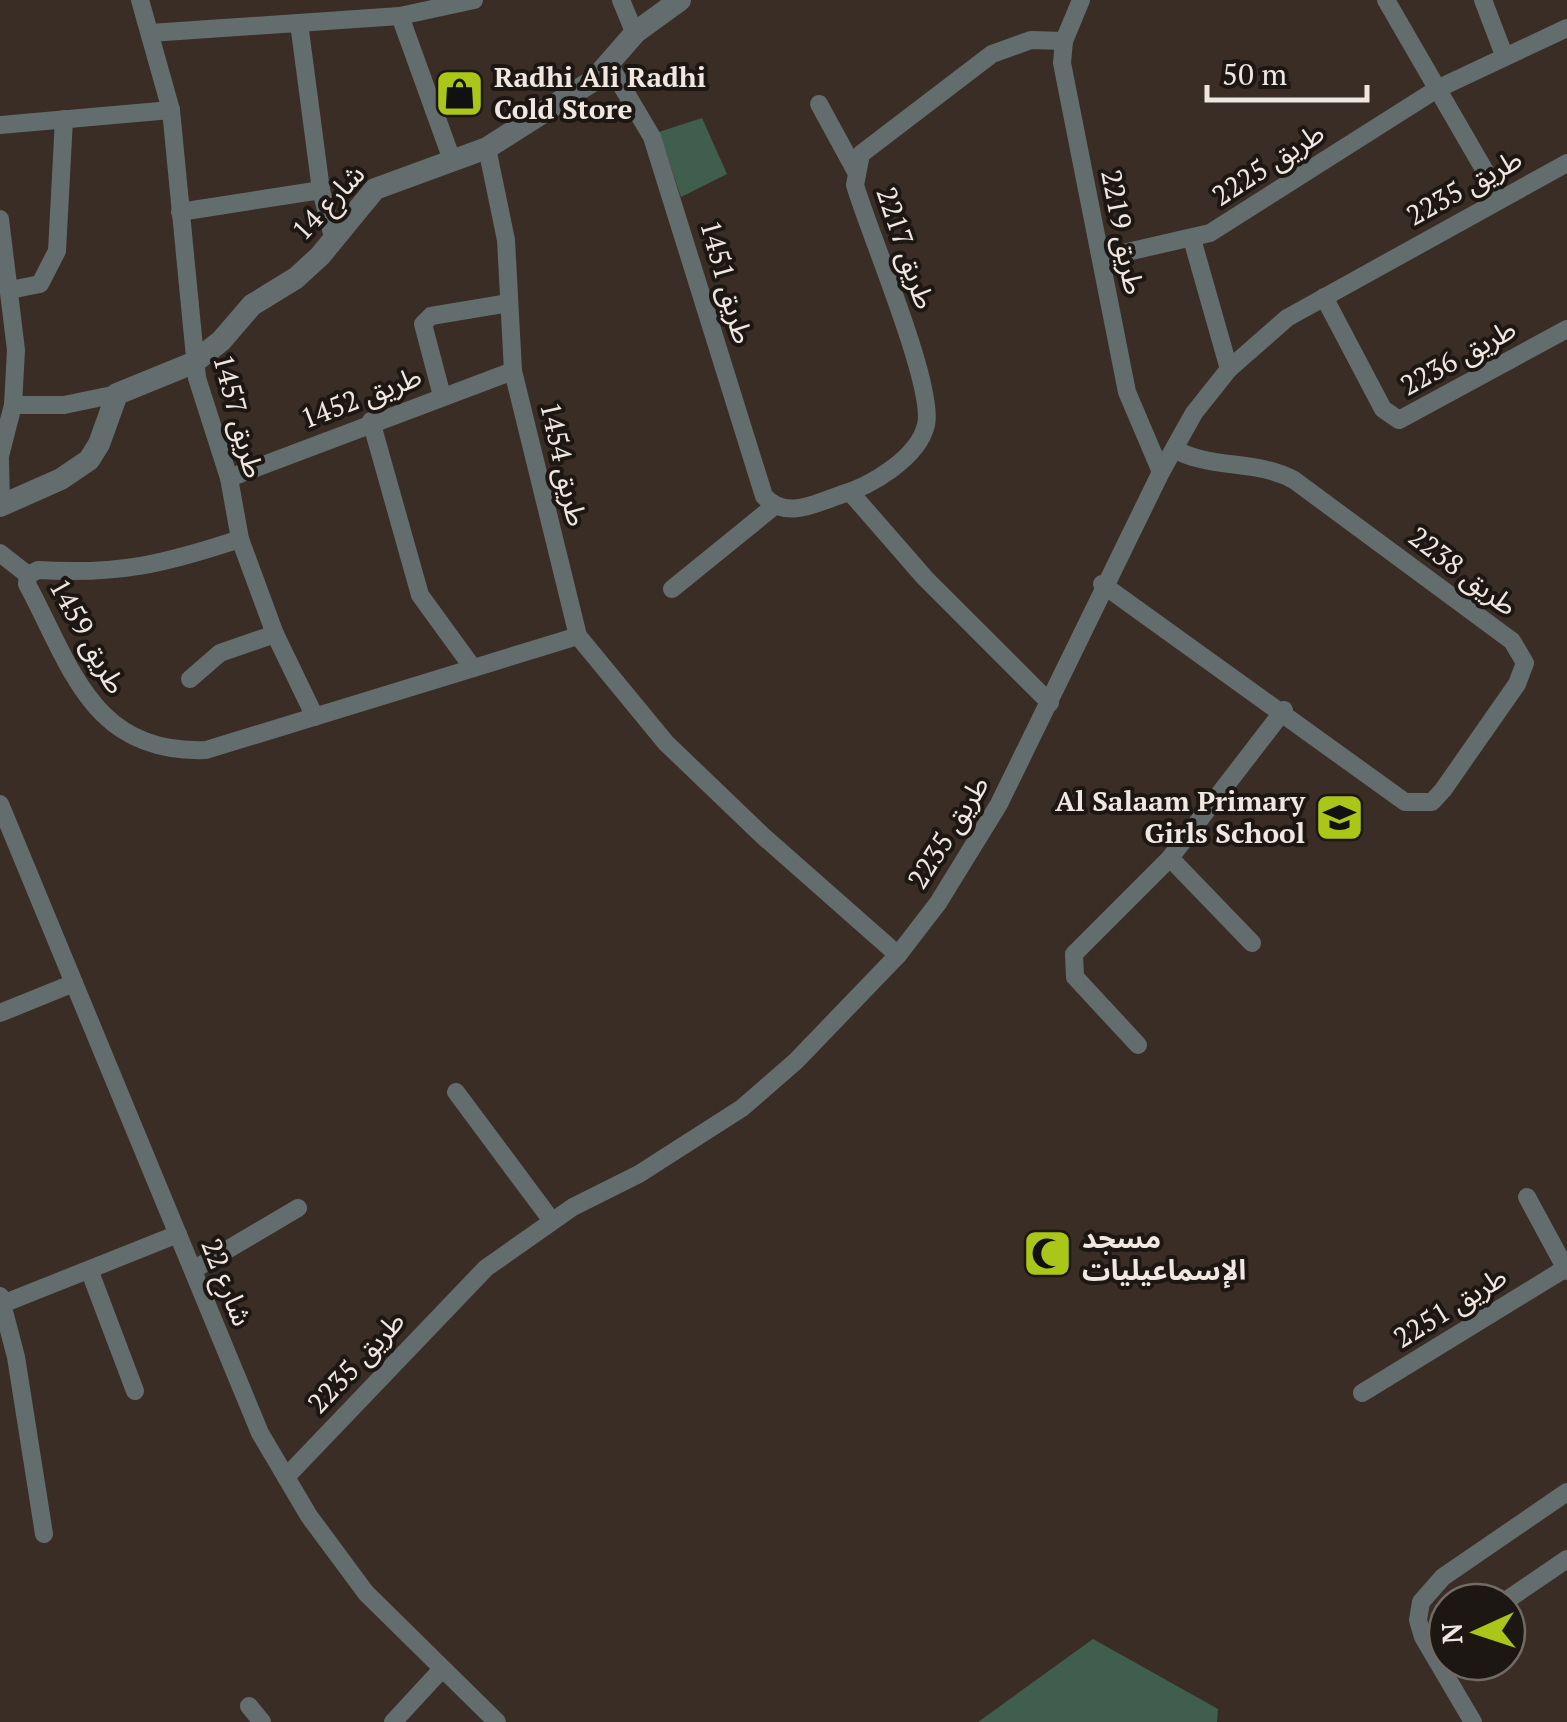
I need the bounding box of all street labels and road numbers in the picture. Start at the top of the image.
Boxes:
street label: طريق 2225 [1205,114,1331,214]
street label: طريق 2235 [1399,140,1528,233]
street label: شارع 14 [283,156,374,250]
street label: طريق 2219 [1093,166,1154,298]
street label: طريق 2217 [868,182,945,314]
street label: طريق 1451 [692,216,763,348]
street label: طريق 2236 [1393,310,1522,403]
street label: طريق 1457 [205,350,274,482]
street label: طريق 1452 [295,357,427,437]
street label: طريق 1454 [532,398,597,530]
street label: طريق 2238 [1402,518,1525,624]
street label: طريق 1459 [42,571,135,700]
street label: طريق 2235 [898,768,997,895]
street label: شارع 22 [190,1233,262,1332]
street label: طريق 2251 [1386,1257,1513,1356]
street label: طريق 2235 [299,1303,412,1421]

